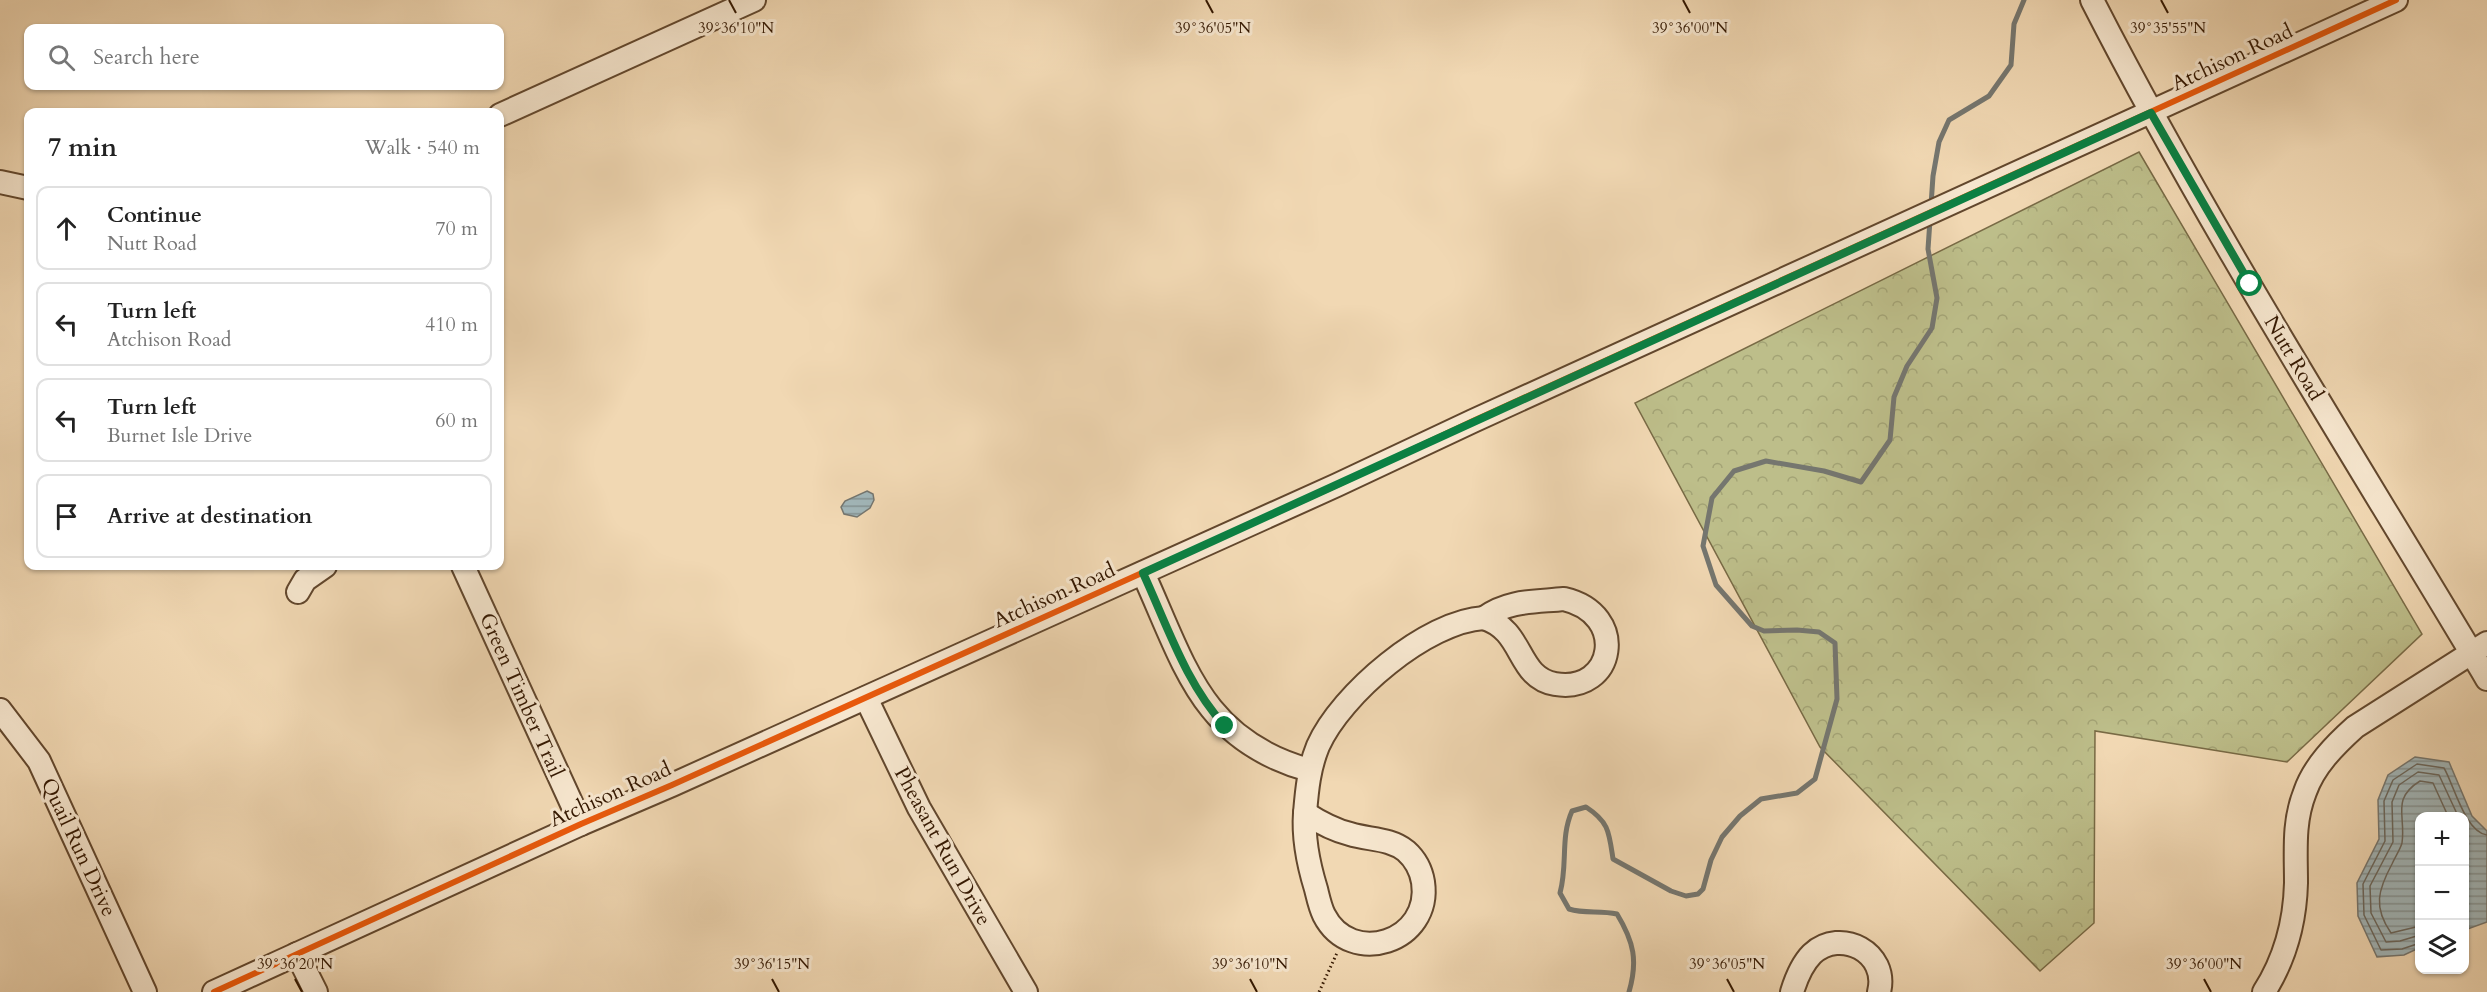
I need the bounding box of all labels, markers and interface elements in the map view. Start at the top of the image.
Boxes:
street label: Atchison Road [2167,17,2298,98]
text: 39°36'10"N [698,18,774,38]
text: 39°36'05"N [1175,18,1251,38]
text: 39°36'00"N [1652,18,1728,38]
text: 39°35'55"N [2130,18,2206,38]
search box [24,24,504,90]
icon: search [45,41,78,74]
text: Search here [93,42,200,72]
text: 7 min [48,130,117,165]
text: Walk · 540 m [365,134,480,161]
text: Continue [107,200,202,230]
icon: ahead [50,212,83,245]
text: 70 m [435,215,478,242]
text: Nutt Road [107,230,197,257]
route start [2236,270,2262,296]
text: Turn left [107,296,196,326]
icon: left [50,308,83,341]
street label: Nutt Road [2257,310,2330,406]
text: 410 m [425,311,478,338]
text: Atchison Road [107,326,231,353]
text: Turn left [107,392,196,422]
icon: left [50,404,83,437]
text: 60 m [435,407,478,434]
text: Burnet Isle Drive [107,422,252,449]
icon: arrive [50,500,83,533]
text: Arrive at destination [107,501,312,531]
street label: Atchison Road [989,556,1120,635]
street label: Green Timber Trail [472,608,571,782]
route end [1211,712,1237,738]
street label: Atchison Road [545,755,676,834]
street label: Pheasant Run Drive [887,762,998,931]
street label: Quail Run Drive [34,773,123,921]
map controls [2415,812,2469,974]
button: + [2415,812,2469,866]
button: − [2415,866,2469,920]
button: layers [2415,920,2469,974]
text: 39°36'20"N [257,954,333,974]
text: 39°36'15"N [734,954,810,974]
text: 39°36'10"N [1212,954,1288,974]
text: 39°36'05"N [1689,954,1765,974]
text: 39°36'00"N [2166,954,2242,974]

